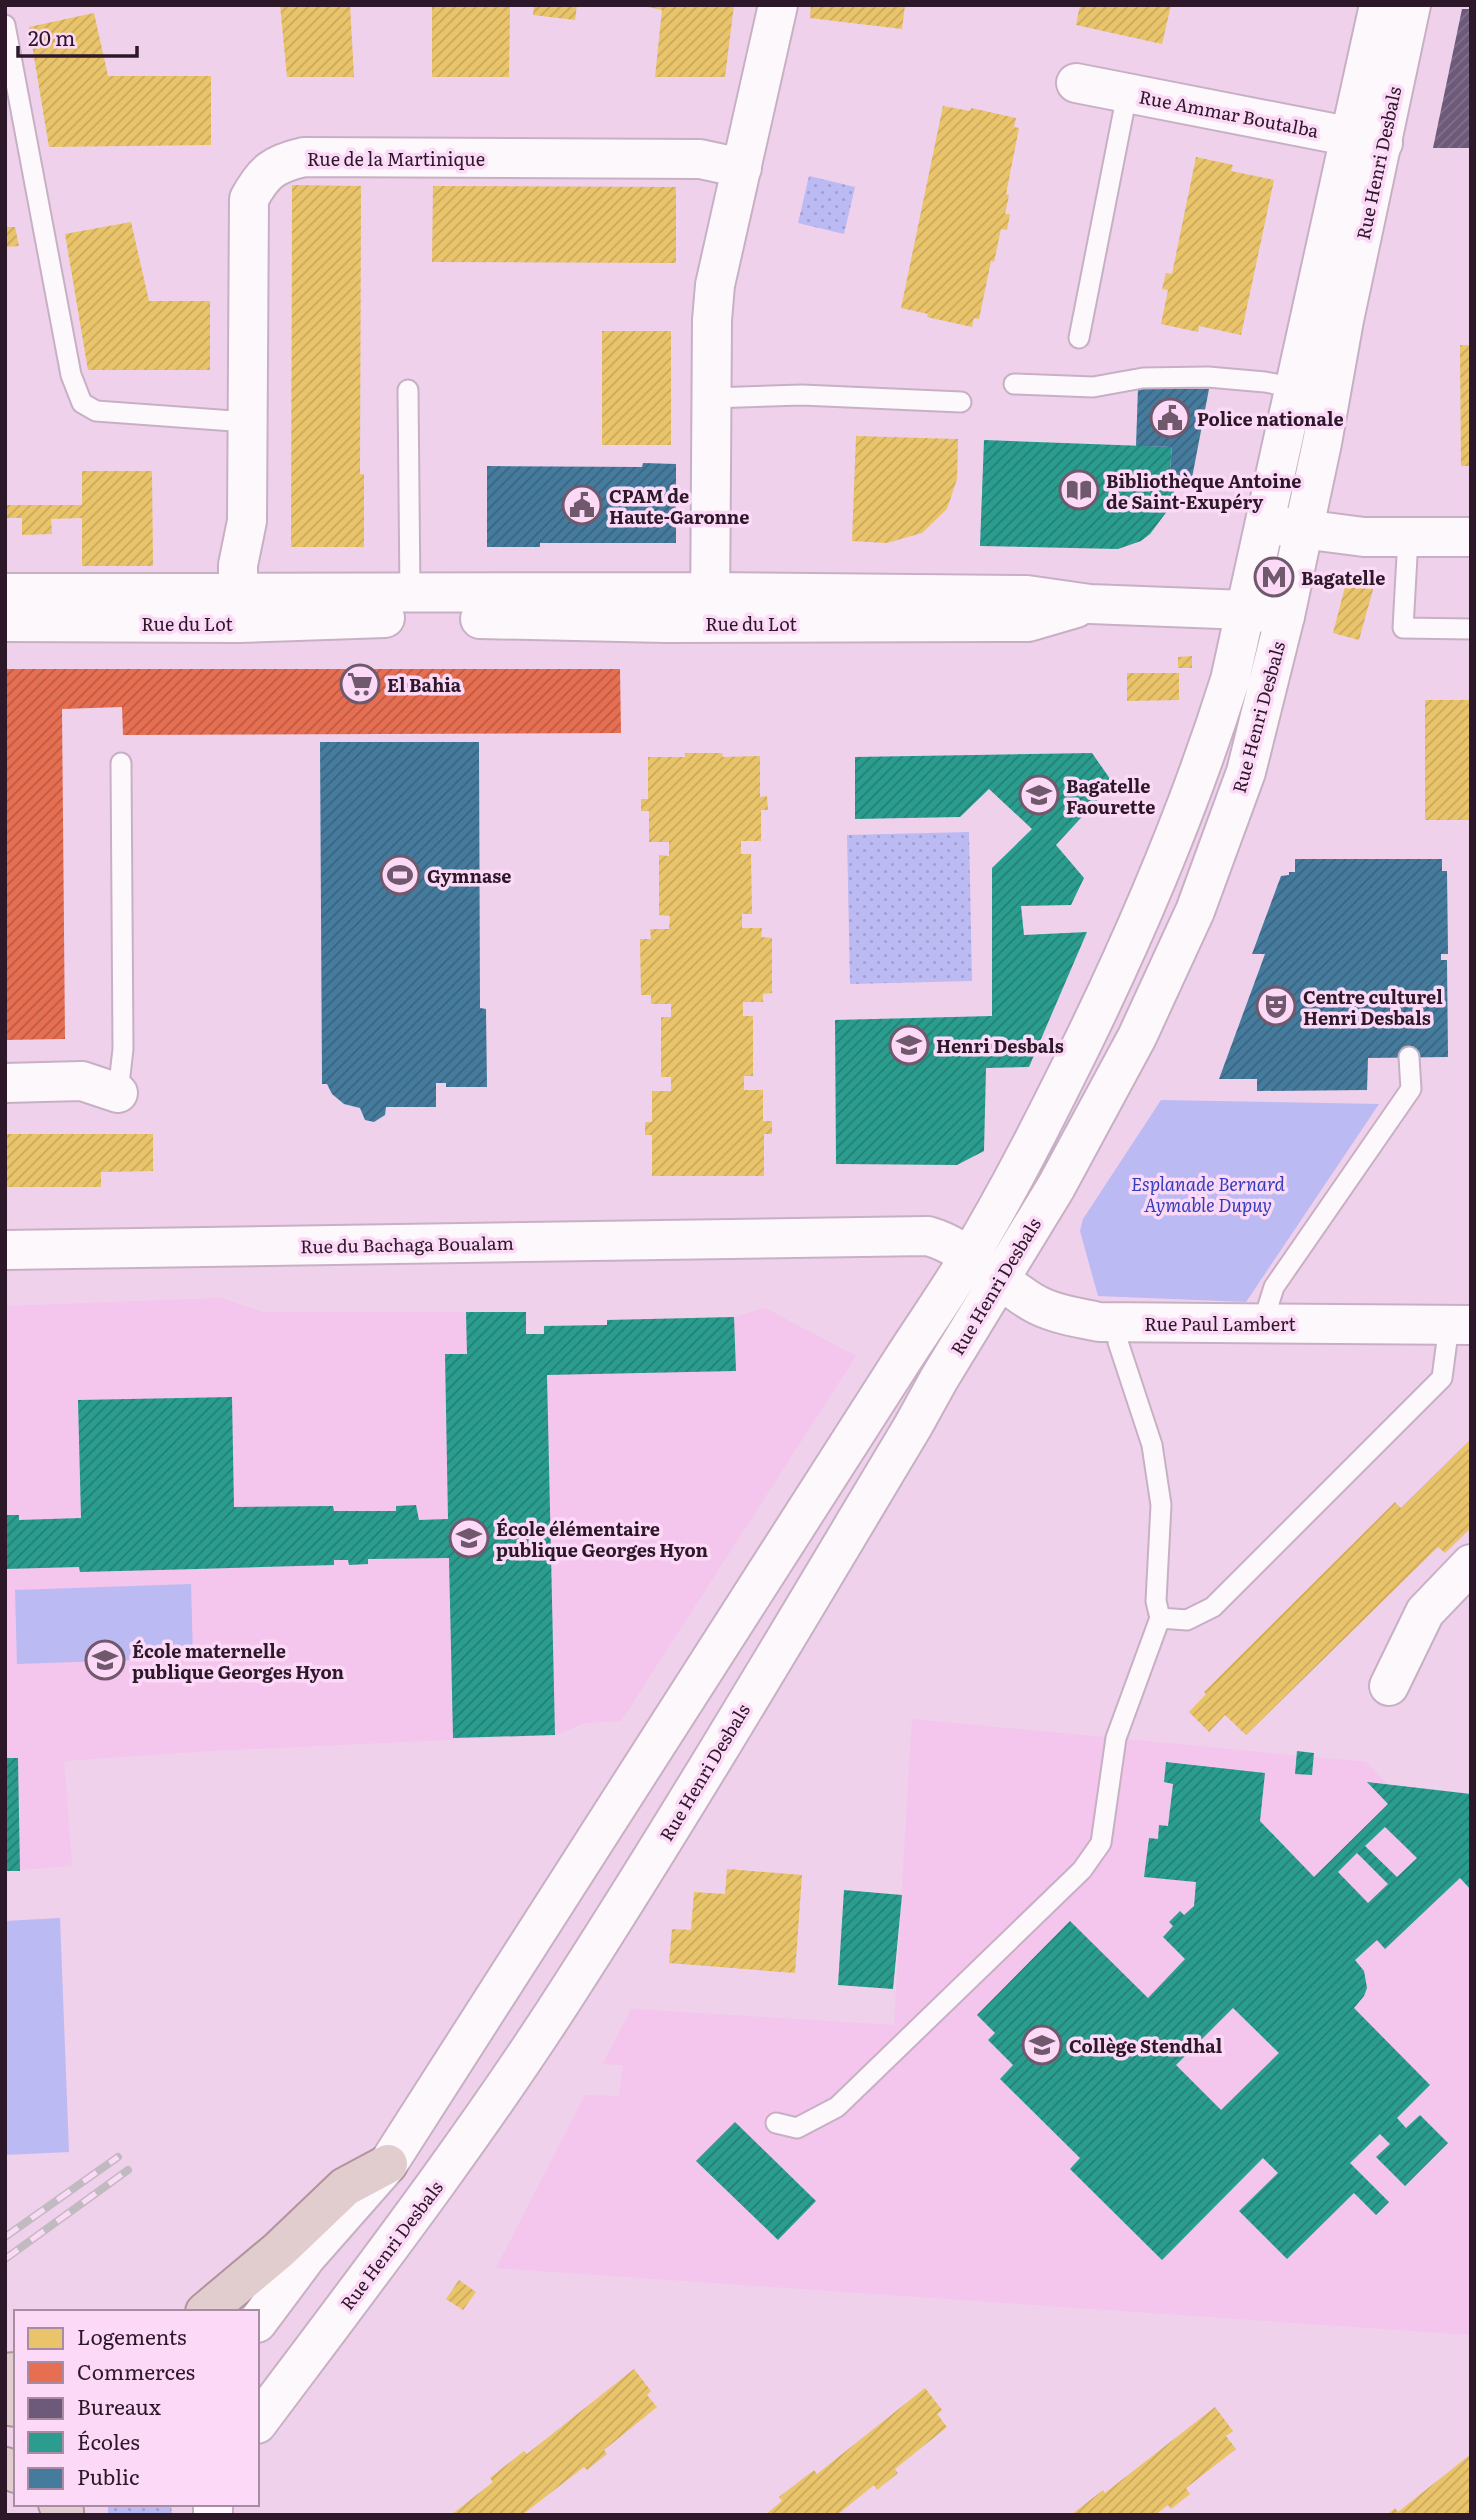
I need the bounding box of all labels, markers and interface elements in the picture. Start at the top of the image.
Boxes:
scale bar [18,14,136,58]
text: 20 m [28,21,75,52]
street label: Rue Ammar Boutalba [1137,82,1321,144]
street label: Rue Henri Desbals [1349,84,1407,242]
street label: Rue de la Martinique [307,145,485,172]
public building icon: Police nationale [1149,397,1191,439]
place label: Police nationale [1197,405,1344,432]
place label: Bibliothèque Antoine de Saint-Exupéry [1106,467,1302,515]
library icon: Bibliothèque Antoine de Saint-Exupéry [1058,469,1100,511]
place label: CPAM de Haute-Garonne [609,482,749,530]
public building icon: CPAM de Haute-Garonne [561,484,603,526]
metro station icon: Bagatelle [1253,556,1295,598]
place label: Bagatelle [1301,564,1385,591]
street label: Rue du Lot [141,610,233,637]
street label: Rue du Lot [705,610,797,637]
street label: Rue Henri Desbals [1225,638,1291,796]
supermarket icon: El Bahia [339,663,381,705]
place label: El Bahia [387,671,462,698]
place label: Bagatelle Faourette [1066,772,1155,820]
school or university icon: Bagatelle Faourette [1018,774,1060,816]
sports icon: Gymnase [379,854,421,896]
place label: Gymnase [427,862,511,889]
place label: Centre culturel Henri Desbals [1303,983,1443,1031]
theatre icon: Centre culturel Henri Desbals [1255,985,1297,1027]
school or university icon: Henri Desbals [888,1024,930,1066]
place label: Henri Desbals [936,1032,1064,1059]
park label: Esplanade Bernard Aymable Dupuy [1131,1170,1286,1218]
street label: Rue Henri Desbals [943,1212,1047,1360]
street label: Rue du Bachaga Boualam [300,1229,514,1259]
street label: Rue Paul Lambert [1144,1310,1296,1337]
place label: École élémentaire publique Georges Hyon [496,1515,708,1563]
school or university icon: École élémentaire publique Georges Hyon [448,1517,490,1559]
place label: École maternelle publique Georges Hyon [132,1637,344,1685]
school or university icon: École maternelle publique Georges Hyon [84,1639,126,1681]
street label: Rue Henri Desbals [652,1698,756,1846]
school or university icon: Collège Stendhal [1021,2024,1063,2066]
place label: Collège Stendhal [1069,2032,1223,2059]
street label: Rue Henri Desbals [333,2175,449,2315]
legend [14,2310,259,2506]
text: Logements [77,2320,186,2351]
text: Commerces [77,2355,195,2386]
text: Bureaux [77,2390,161,2421]
text: Écoles [77,2425,140,2456]
text: Public [77,2460,139,2491]

